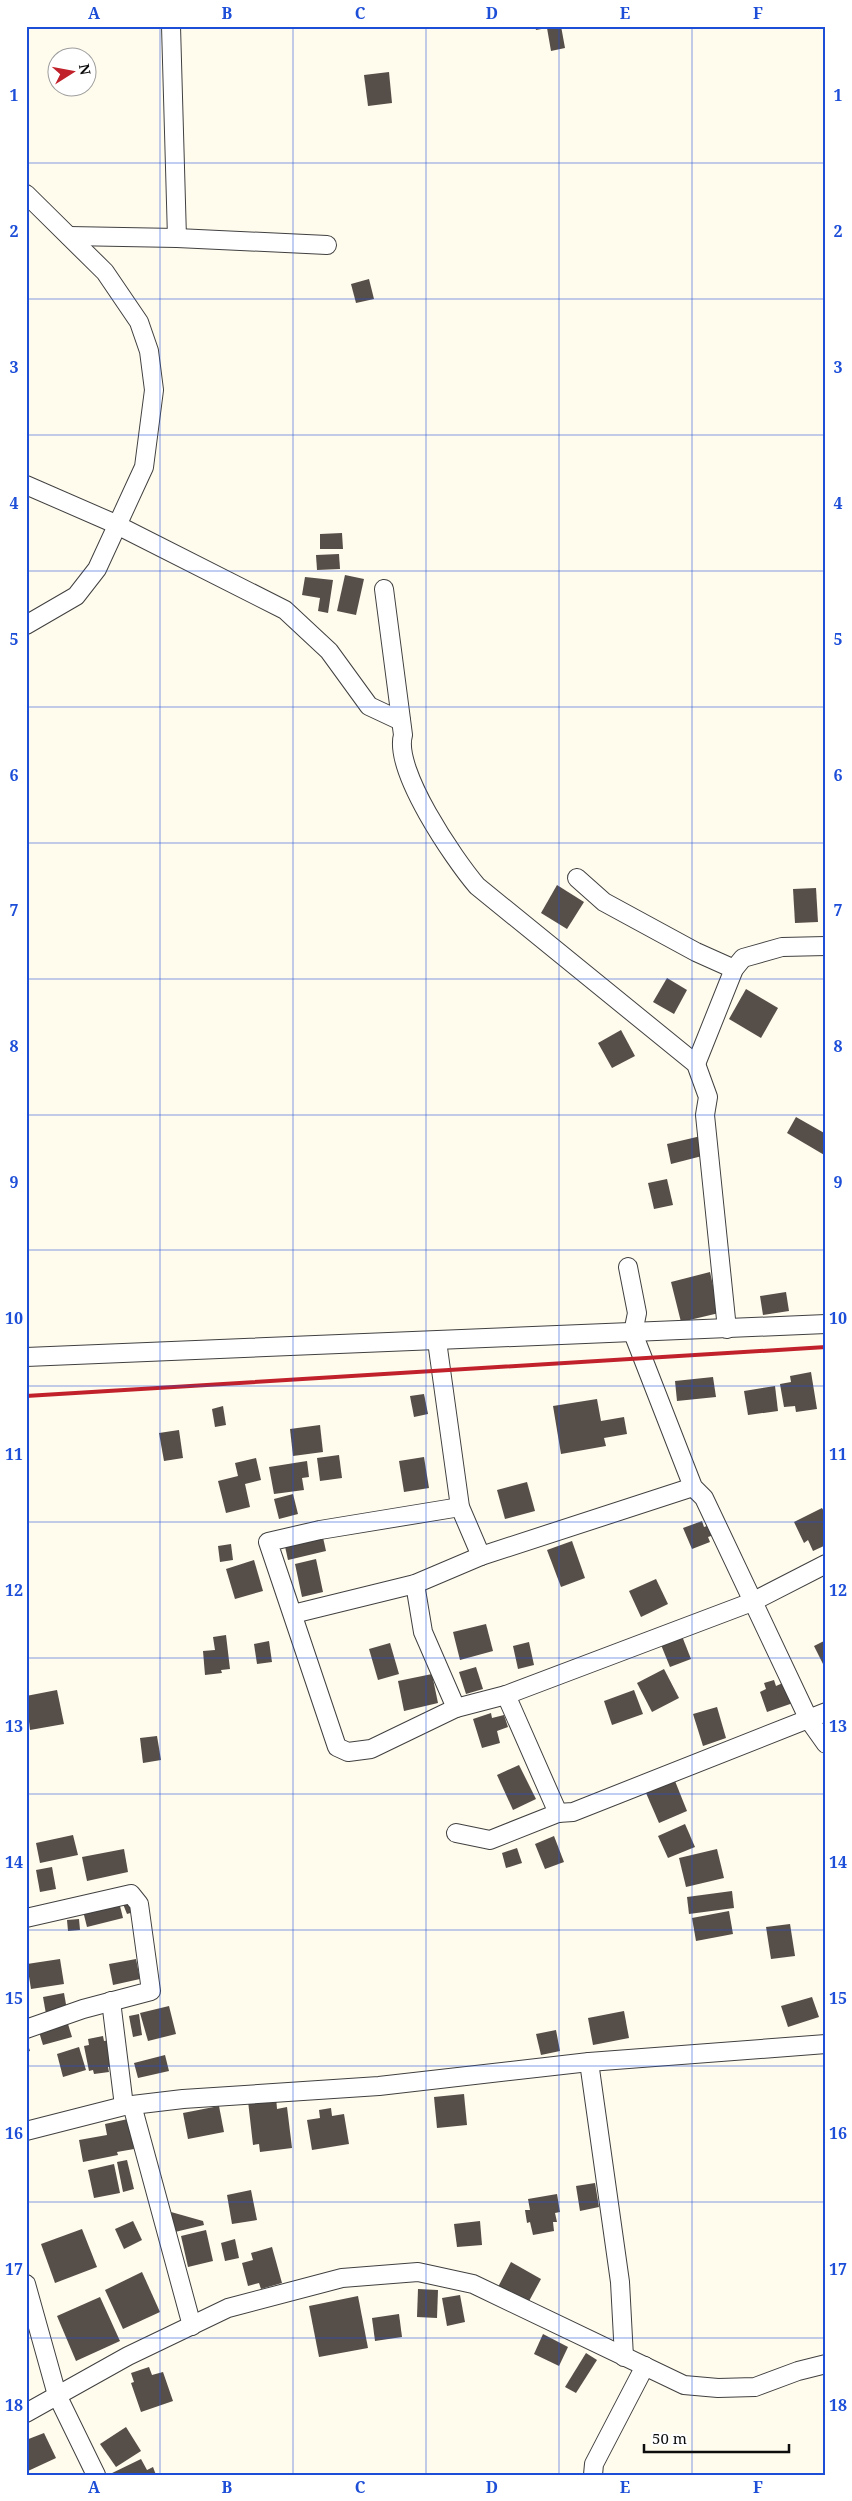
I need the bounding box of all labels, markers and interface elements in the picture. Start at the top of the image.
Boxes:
text: A [88,2,101,24]
text: B [222,2,233,24]
text: C [355,2,366,24]
text: D [486,2,498,24]
text: E [620,2,630,24]
text: F [753,2,763,24]
north arrow [48,48,98,98]
text: N [75,62,96,77]
text: 1 [9,84,19,106]
text: 1 [833,84,843,106]
text: 2 [9,220,19,242]
text: 2 [833,220,843,242]
text: 3 [9,356,19,378]
text: 3 [833,356,843,378]
text: 4 [9,492,19,514]
text: 4 [833,492,843,514]
text: 5 [9,628,19,650]
text: 5 [833,628,843,650]
text: 6 [9,764,19,786]
text: 6 [833,764,843,786]
text: 7 [9,899,19,921]
text: 7 [833,899,843,921]
text: 8 [9,1035,19,1057]
text: 8 [833,1035,843,1057]
text: 9 [9,1171,19,1193]
text: 9 [833,1171,843,1193]
text: 10 [5,1307,23,1329]
text: 10 [829,1307,847,1329]
text: 11 [5,1443,23,1465]
text: 11 [829,1443,847,1465]
text: 12 [5,1579,23,1601]
text: 12 [829,1579,847,1601]
text: 13 [5,1715,23,1737]
text: 13 [829,1715,847,1737]
text: 14 [5,1851,23,1873]
text: 14 [829,1851,847,1873]
text: 15 [5,1987,23,2009]
text: 15 [829,1987,847,2009]
text: 16 [5,2122,23,2144]
text: 16 [829,2122,847,2144]
text: 17 [5,2258,23,2280]
text: 17 [829,2258,847,2280]
text: 18 [5,2394,23,2416]
text: 18 [829,2394,847,2416]
scale bar [644,2421,790,2453]
text: 50 m [652,2428,687,2448]
text: A [88,2476,101,2498]
text: B [222,2476,233,2498]
text: C [355,2476,366,2498]
text: D [486,2476,498,2498]
text: E [620,2476,630,2498]
text: F [753,2476,763,2498]

